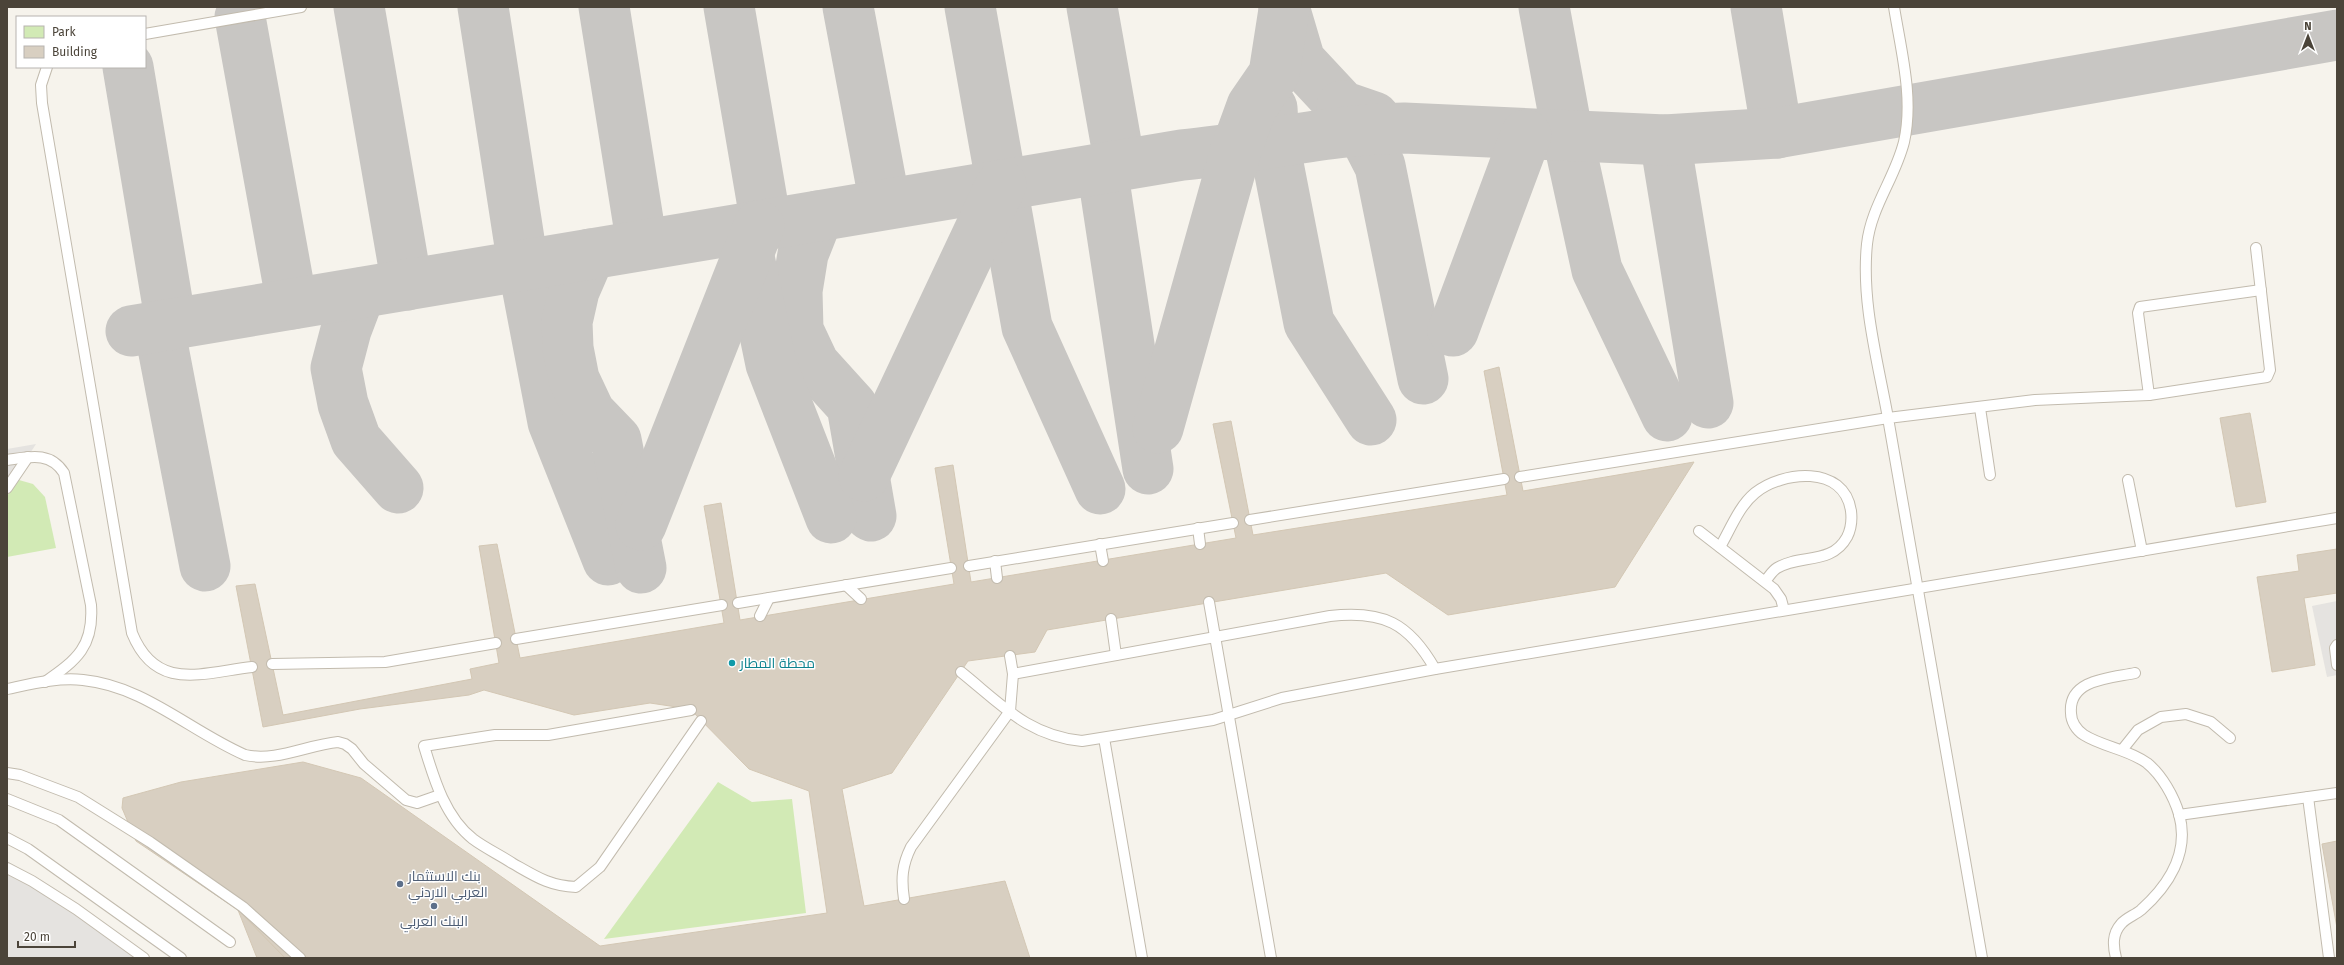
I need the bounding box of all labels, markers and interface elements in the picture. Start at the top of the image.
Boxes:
legend [16,16,146,68]
north arrow [2288,16,2328,56]
text: N [2304,20,2312,33]
text: Park [52,25,76,39]
text: Building [52,45,98,59]
place label: محطة المطار [739,655,815,672]
marker: محطة المطار [727,658,737,668]
place label: بنك الاستثمار العربي الاردني [407,868,488,904]
marker: بنك الاستثمار العربي الاردني [395,879,405,889]
marker: البنك العربي [429,901,439,911]
place label: البنك العربي [400,913,468,933]
scale bar [18,923,75,949]
text: 20 m [24,930,50,944]

